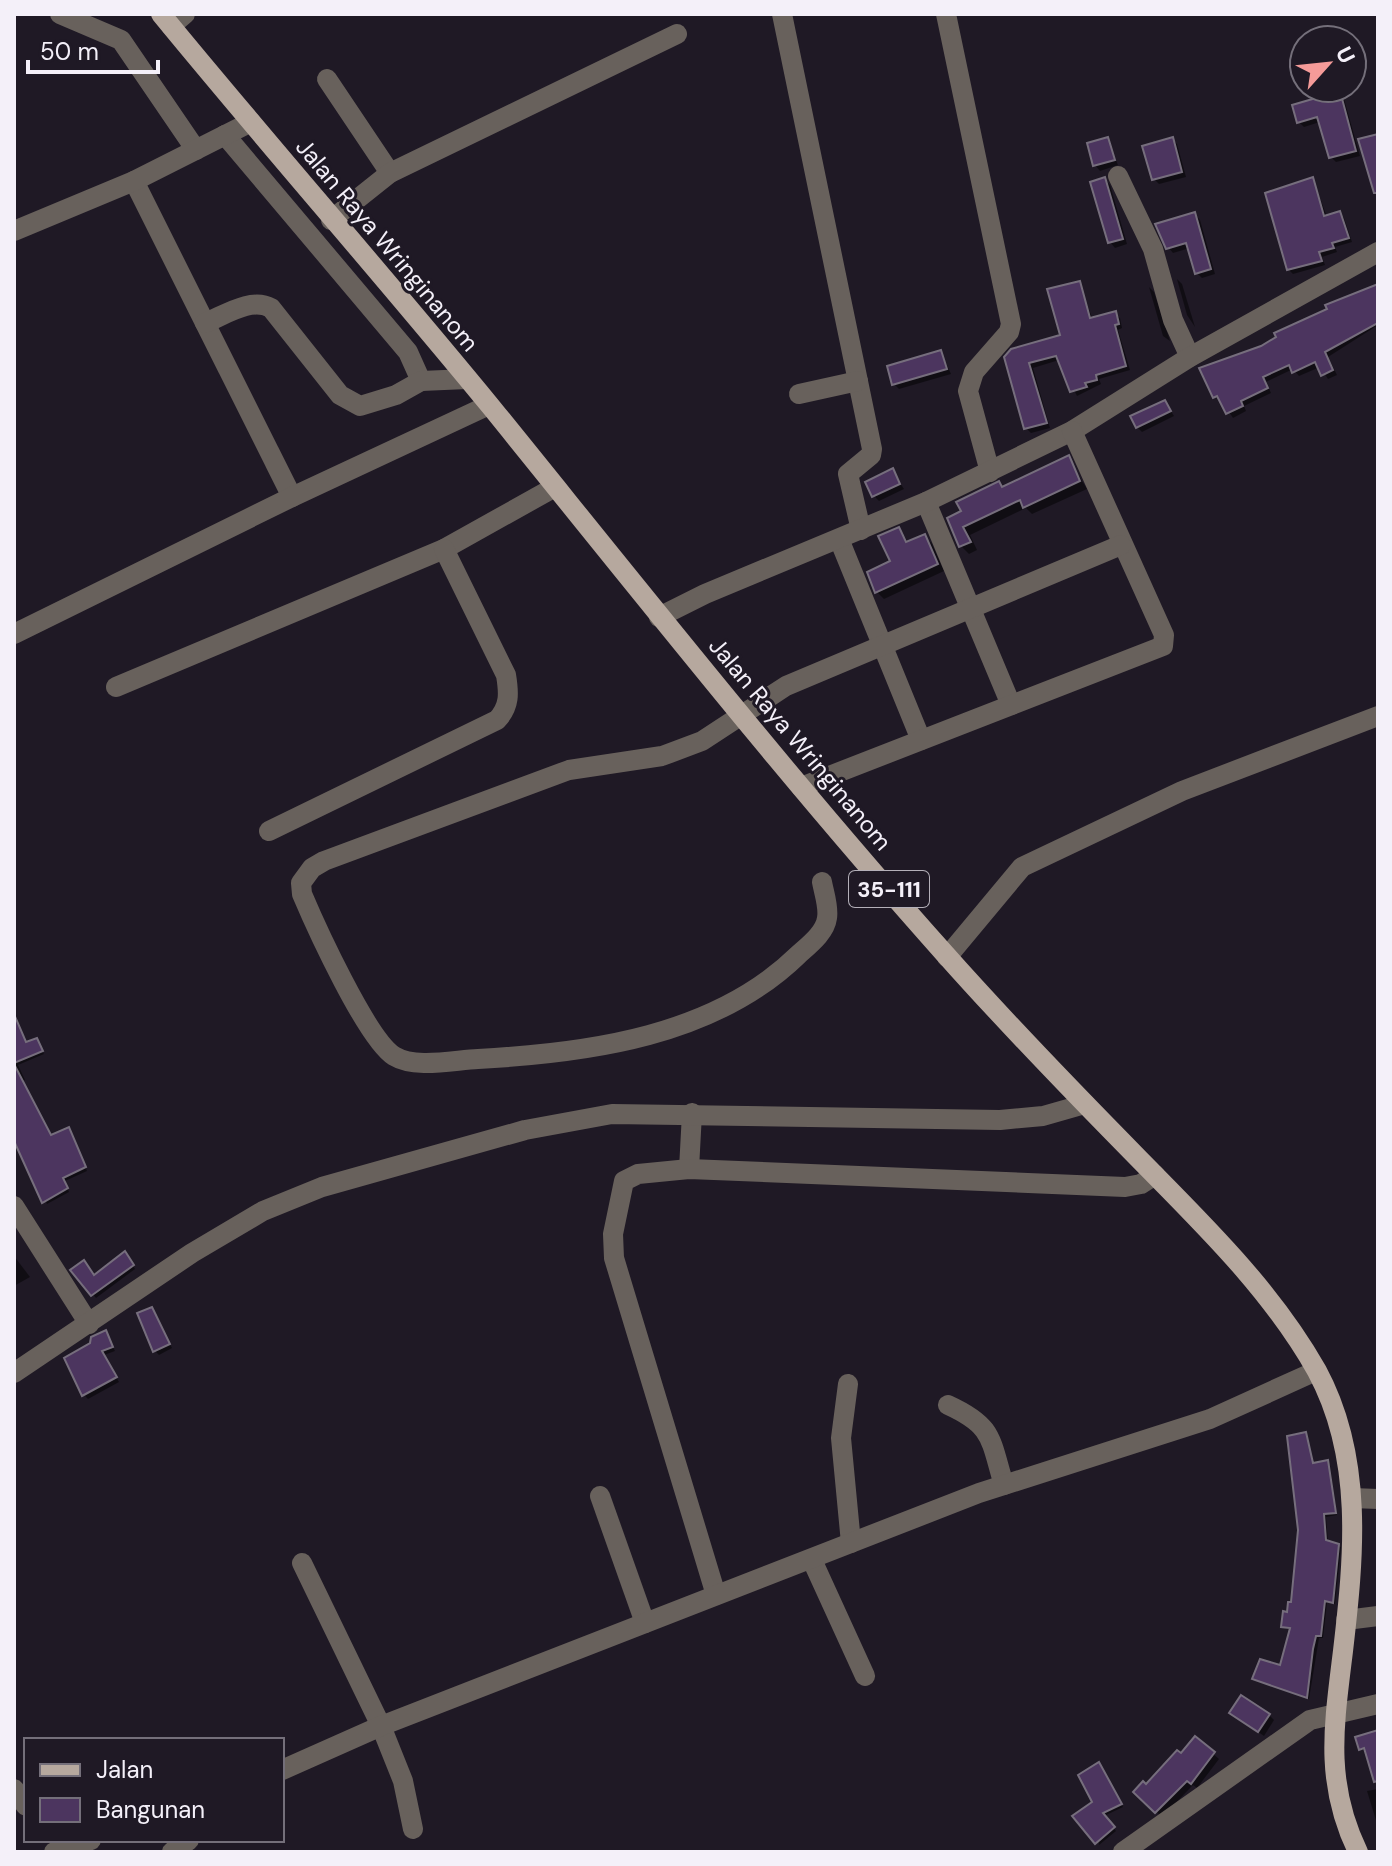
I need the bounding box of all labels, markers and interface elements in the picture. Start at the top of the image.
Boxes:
scale bar [28,24,158,74]
north arrow [1288,24,1368,104]
text: 50 m [40,36,99,67]
text: U [1329,42,1362,68]
street label: Jalan Raya Wringinanom [289,132,486,358]
street label: Jalan Raya Wringinanom [702,631,899,857]
road number: 35-111 [849,871,929,907]
legend [24,1738,284,1842]
text: Jalan [96,1754,153,1785]
text: Bangunan [96,1794,205,1825]

